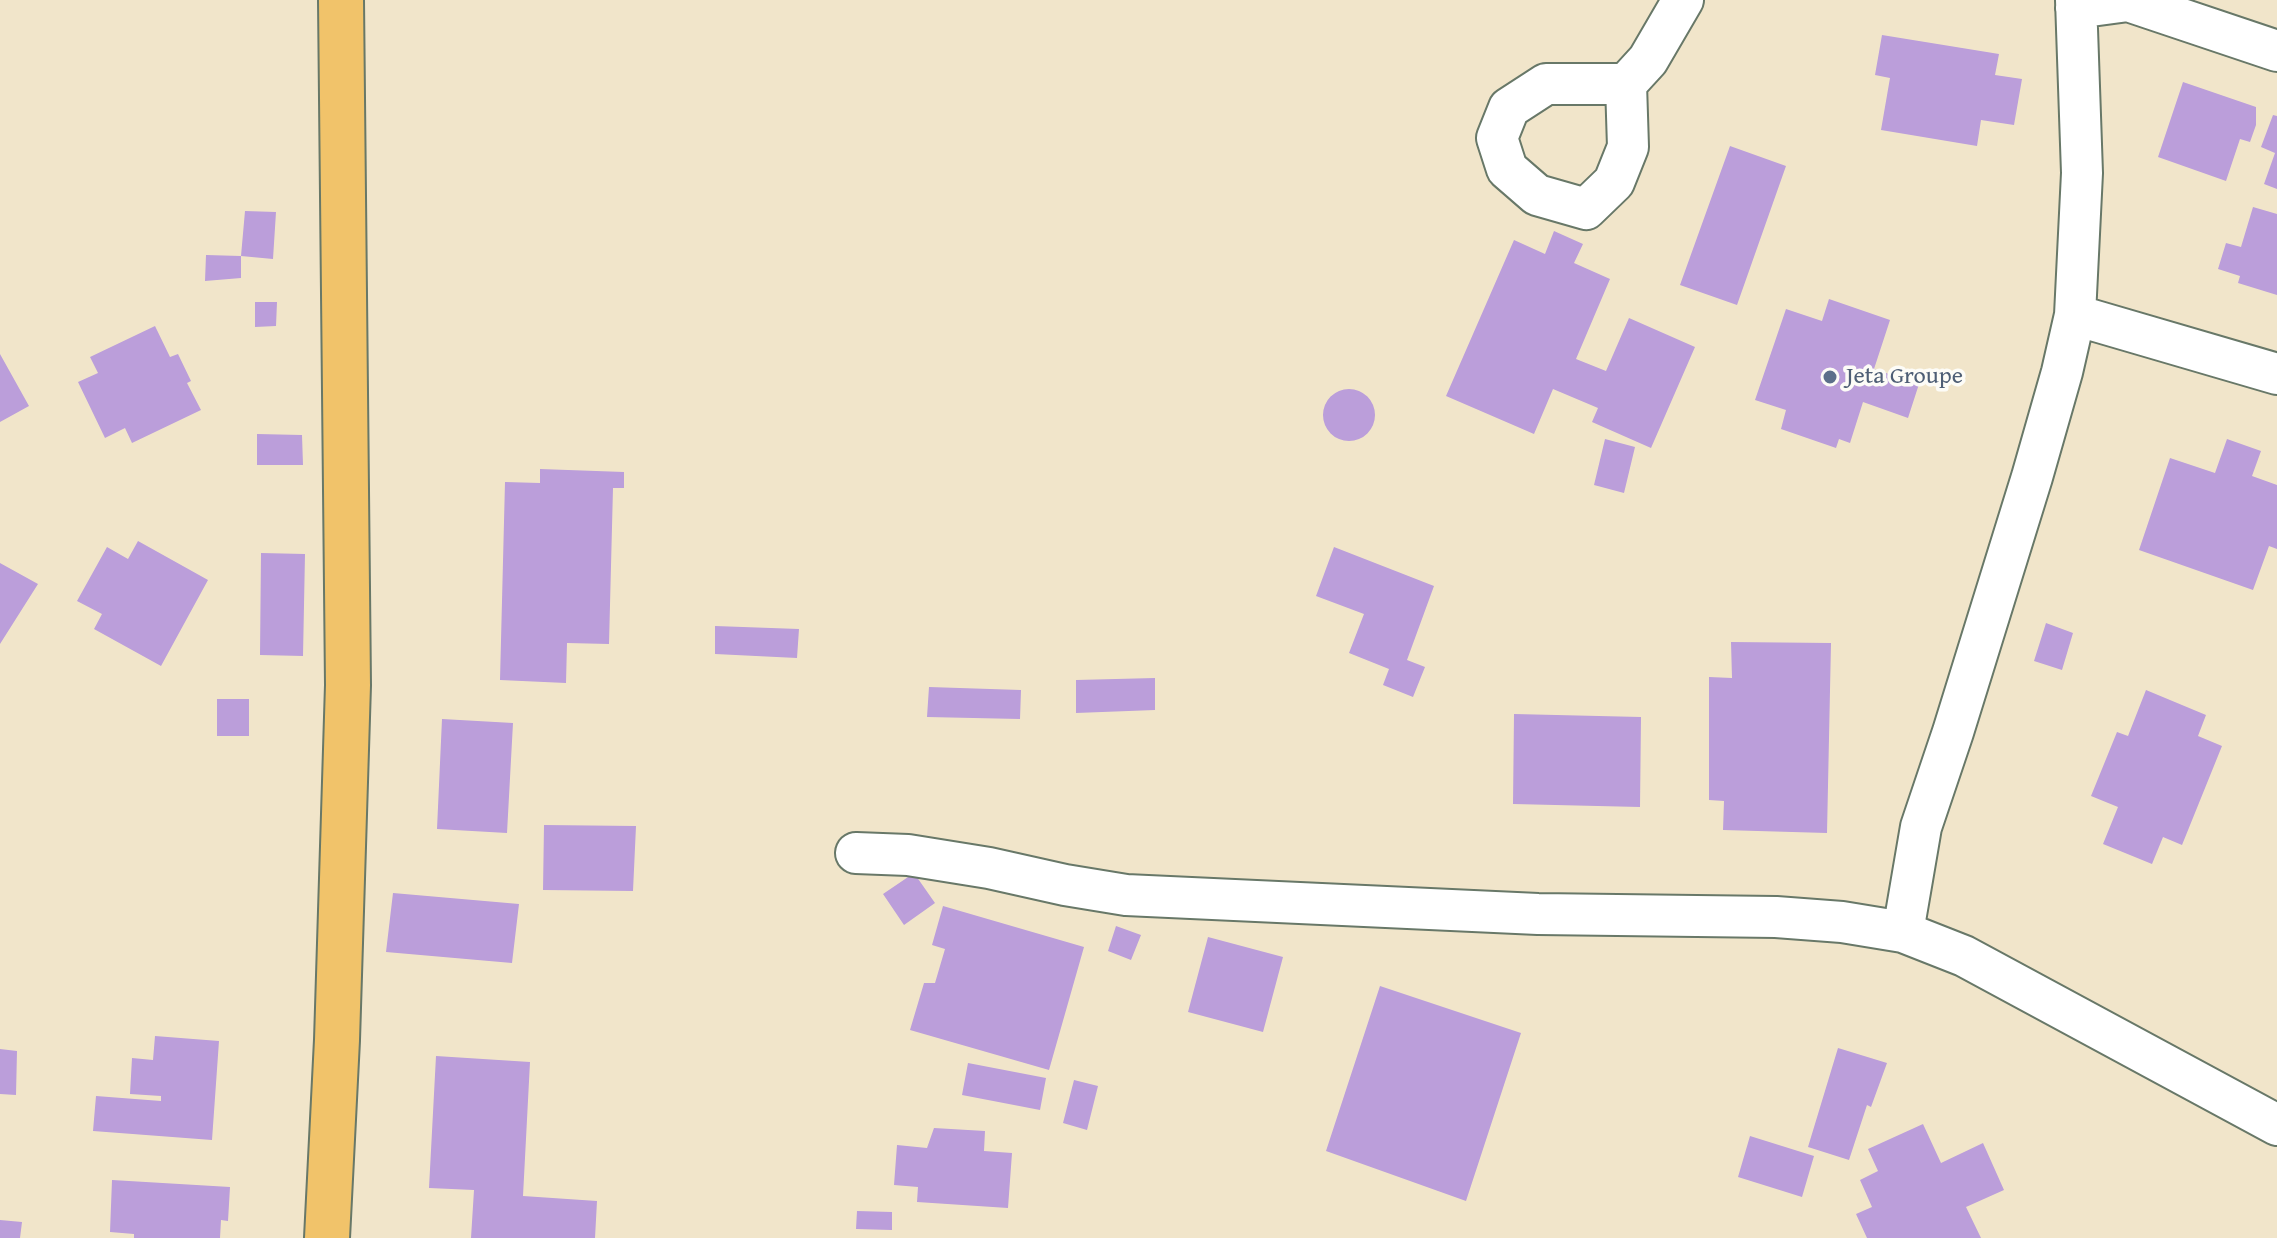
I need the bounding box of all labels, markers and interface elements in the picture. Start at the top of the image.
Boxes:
place label: Jeta Groupe [1846,363,1963,391]
marker: Jeta Groupe [1821,368,1839,386]

